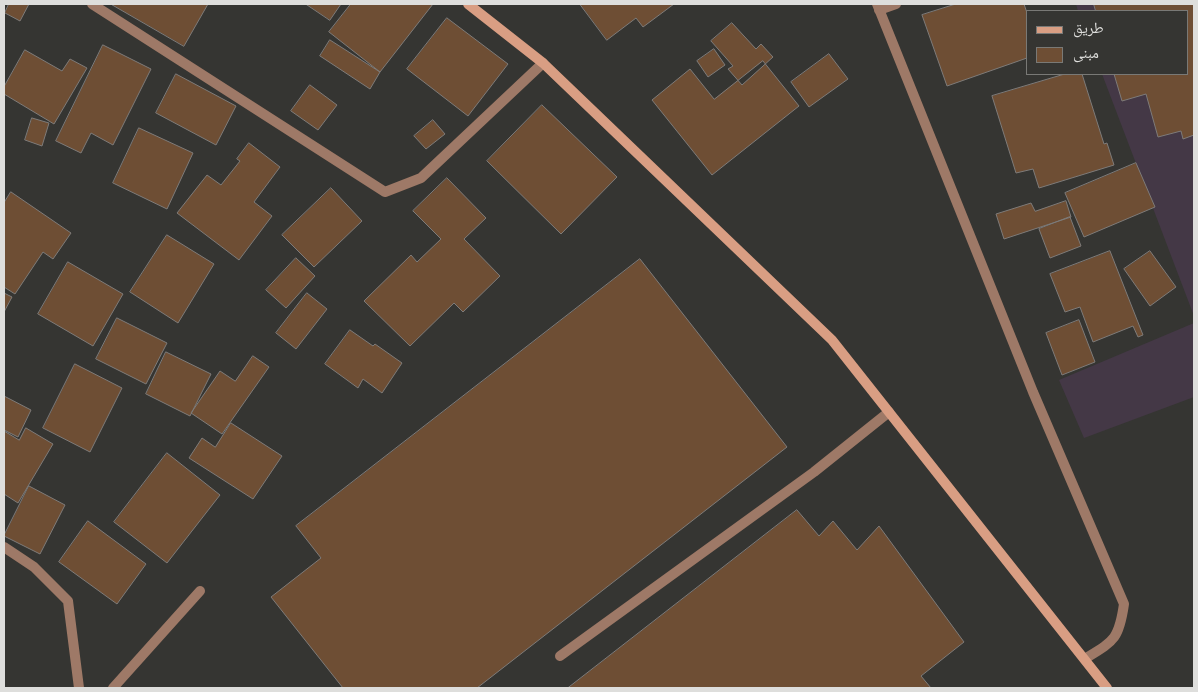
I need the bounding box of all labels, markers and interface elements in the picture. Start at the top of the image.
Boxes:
legend [1026,10,1188,75]
text: طريق [1073,19,1104,37]
text: مبنى [1073,44,1099,62]

